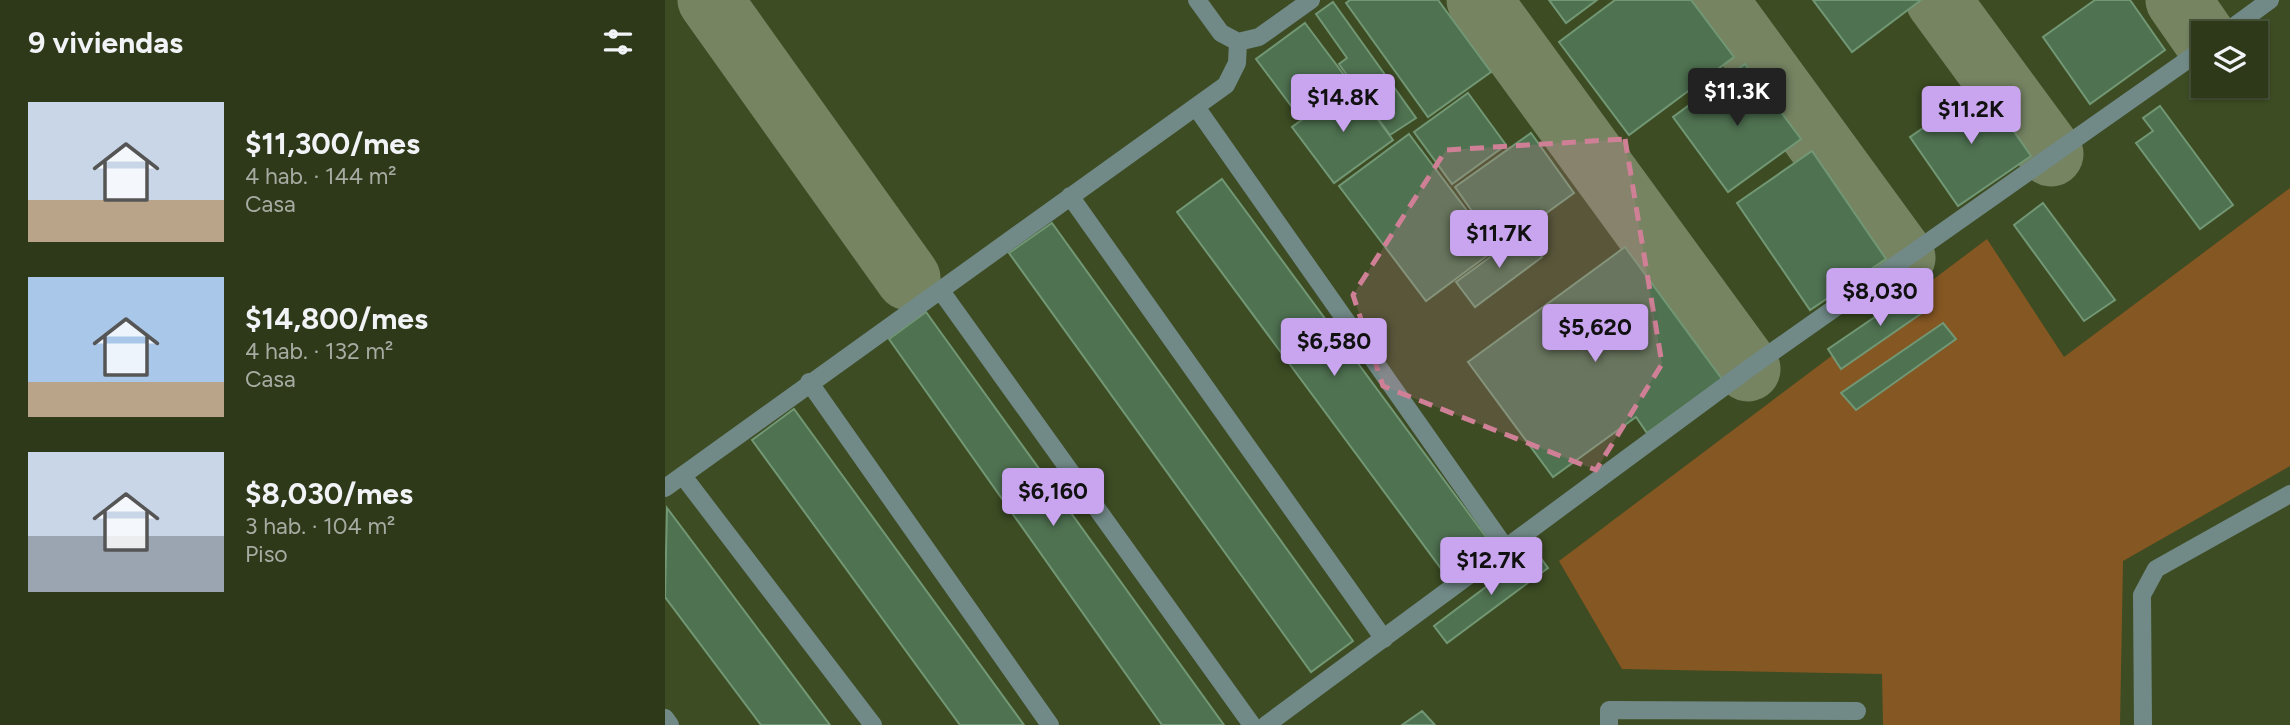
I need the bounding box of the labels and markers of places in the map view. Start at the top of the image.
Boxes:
pin: $11.3K [1680,68,1794,128]
pin: $14.8K [1286,74,1400,134]
pin: $11.2K [1914,86,2028,146]
pin: $11.7K [1442,210,1556,270]
pin: $8,030 [1823,268,1937,328]
pin: $5,620 [1538,304,1652,364]
pin: $6,580 [1277,318,1391,378]
pin: $6,160 [996,468,1110,528]
pin: $12.7K [1434,538,1548,597]

